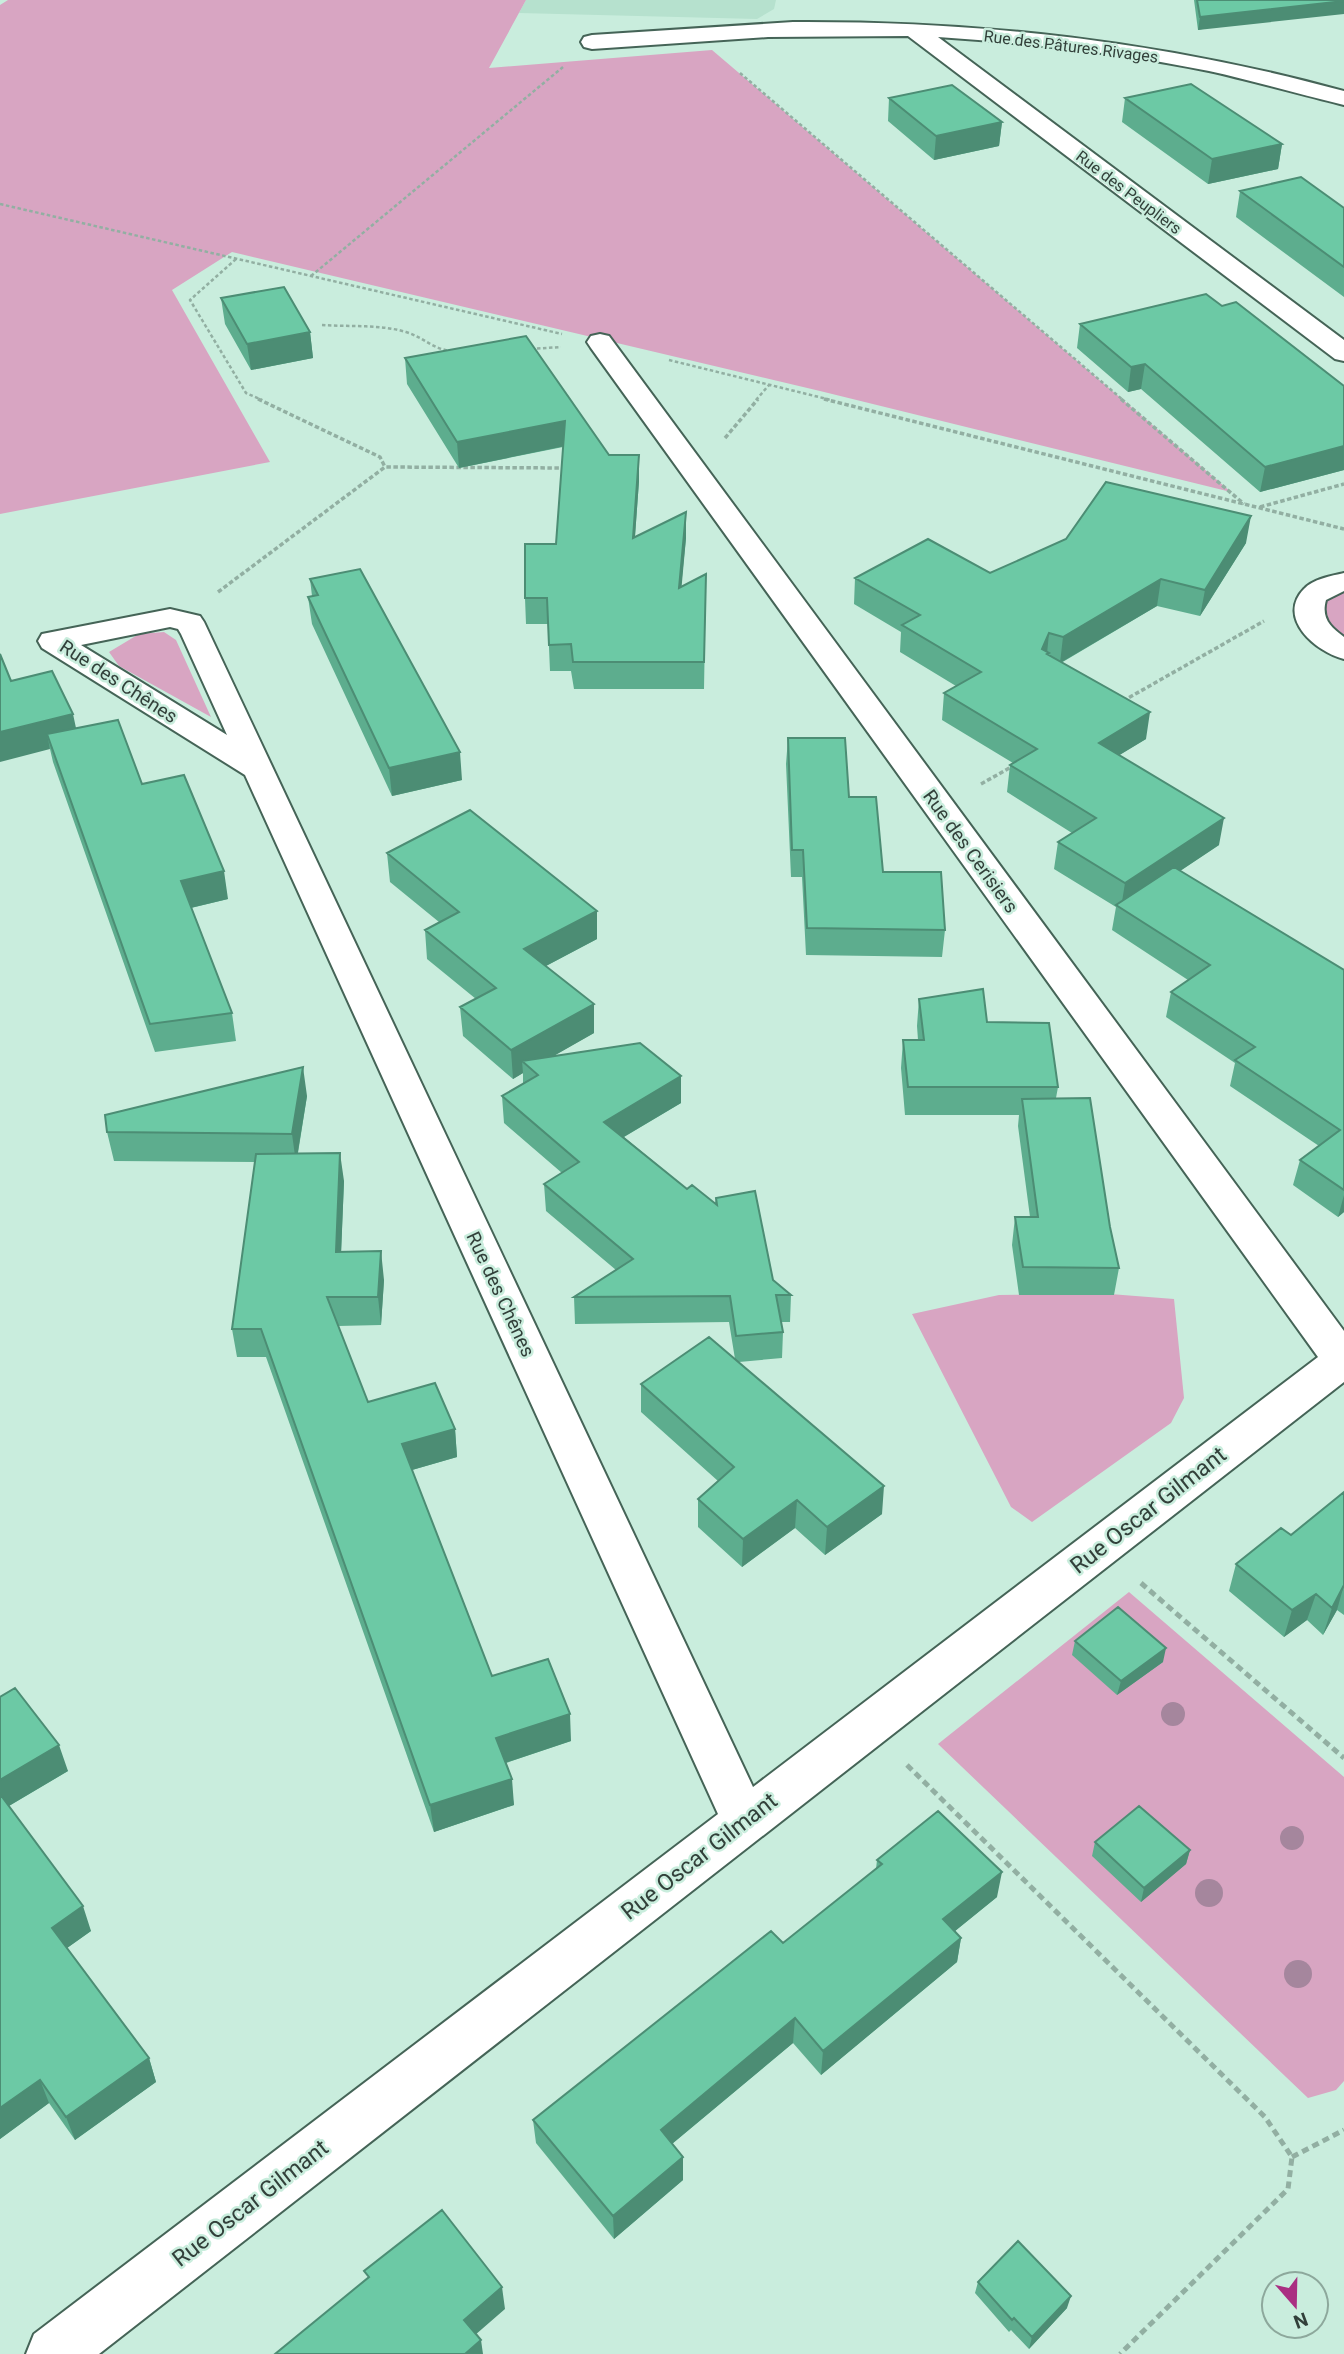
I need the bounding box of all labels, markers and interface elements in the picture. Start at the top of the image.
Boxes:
street label: Rue des Pâtures Rivages [983,26,1159,67]
street label: Rue des Peupliers [1072,147,1185,238]
street label: Rue des Chênes [56,635,182,728]
street label: Rue des Cerisiers [918,785,1023,917]
street label: Rue des Chênes [461,1228,540,1361]
street label: Rue Oscar Gilmant [1065,1441,1232,1580]
street label: Rue Oscar Gilmant [616,1787,783,1926]
street label: Rue Oscar Gilmant [167,2134,334,2273]
north arrow [1260,2270,1330,2340]
text: N [1290,2307,1311,2334]

